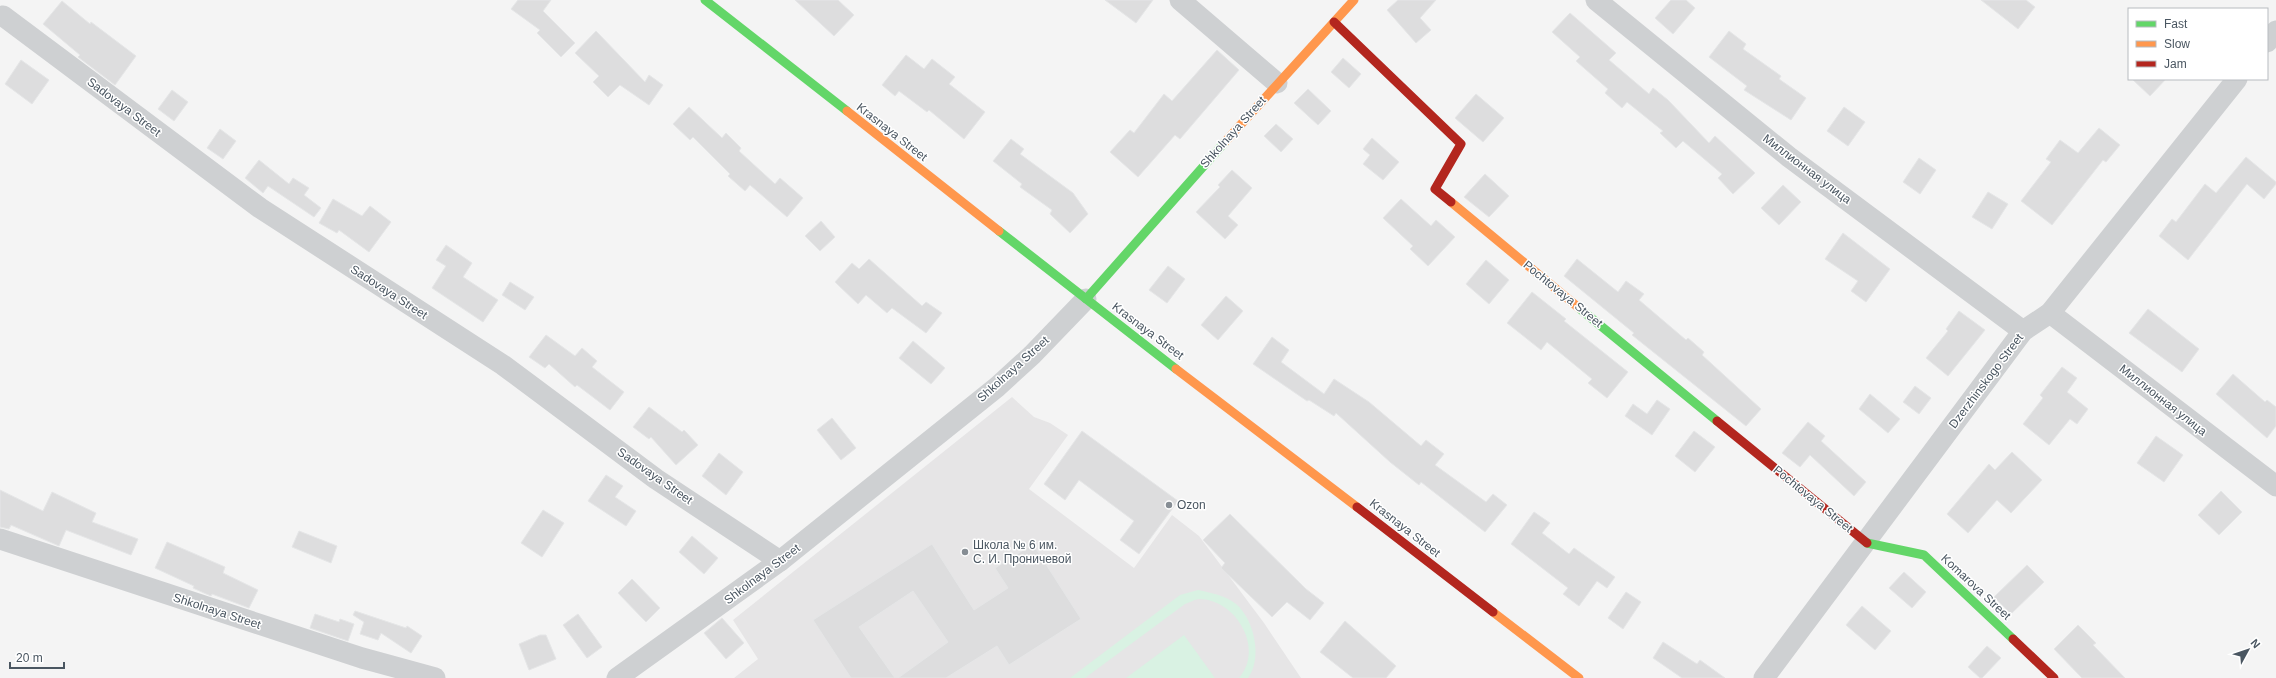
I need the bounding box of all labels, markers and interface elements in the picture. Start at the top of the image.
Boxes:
legend [2128,8,2268,80]
text: Fast [2164,17,2188,31]
text: Slow [2164,37,2190,51]
text: Jam [2164,57,2187,71]
street label: Sadovaya Street [84,75,164,140]
street label: Shkolnaya Street [1197,93,1269,171]
street label: Krasnaya Street [854,100,931,164]
street label: Миллионная улица [1760,131,1854,207]
street label: Pochtovaya Street [1520,258,1606,331]
street label: Sadovaya Street [348,262,431,322]
street label: Krasnaya Street [1109,300,1187,363]
street label: Dzerzhinskogo Street [1946,330,2027,431]
street label: Shkolnaya Street [974,333,1052,405]
street label: Миллионная улица [2117,362,2210,439]
street label: Sadovaya Street [615,445,696,508]
street label: Pochtovaya Street [1770,463,1856,536]
street label: Krasnaya Street [1367,496,1444,560]
place label: Ozon [1177,498,1206,512]
marker: Ozon [1164,500,1174,510]
place label: Школа № 6 им. С. И. Проничевой [973,538,1071,566]
street label: Shkolnaya Street [721,541,803,607]
marker: Школа № 6 им. С. И. Проничевой [960,547,970,557]
street label: Komarova Street [1938,551,2014,623]
street label: Shkolnaya Street [171,590,263,632]
north arrow [2228,630,2268,670]
text: N [2249,637,2263,651]
scale bar [10,644,64,670]
text: 20 m [16,651,43,665]

